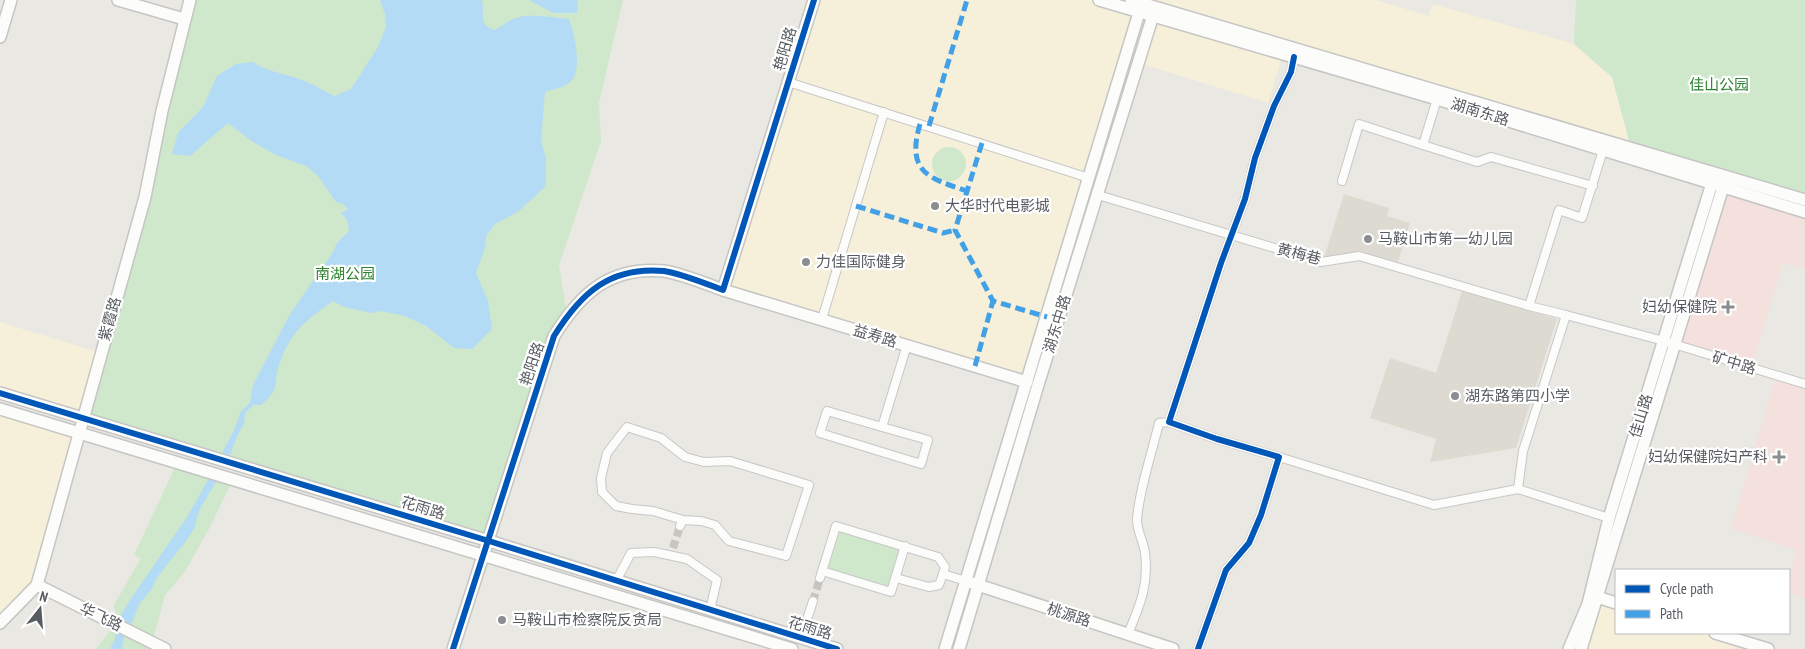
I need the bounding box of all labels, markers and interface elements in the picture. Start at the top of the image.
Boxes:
street label: 艳阳路 [769,25,800,73]
park label: 佳山公园 [1689,75,1749,94]
street label: 湖南东路 [1449,94,1512,129]
place label: 大华时代电影城 [945,196,1050,215]
marker: 大华时代电影城 [929,200,941,212]
place label: 马鞍山市第一幼儿园 [1378,229,1513,248]
marker: 马鞍山市第一幼儿园 [1362,233,1374,245]
street label: 黄梅巷 [1275,239,1323,268]
place label: 力佳国际健身 [816,252,906,271]
marker: 力佳国际健身 [800,256,812,268]
park label: 南湖公园 [315,264,375,283]
street label: 湖东中路 [1039,292,1074,355]
street label: 紫霞路 [94,295,125,343]
place label: 妇幼保健院 [1642,297,1717,316]
marker: 妇幼保健院 [1721,300,1735,314]
street label: 益寿路 [851,320,899,351]
street label: 艳阳路 [515,339,548,388]
street label: 矿中路 [1710,347,1758,378]
place label: 湖东路第四小学 [1465,386,1570,405]
marker: 湖东路第四小学 [1449,390,1461,402]
street label: 佳山路 [1625,392,1656,440]
place label: 妇幼保健院妇产科 [1648,447,1768,466]
marker: 妇幼保健院妇产科 [1772,450,1786,464]
street label: 花雨路 [399,492,447,523]
legend [1615,569,1790,634]
text: Cycle path [1660,579,1713,598]
north arrow [15,584,65,634]
text: N [38,587,50,606]
street label: 华飞路 [77,598,126,635]
street label: 桃源路 [1045,599,1093,631]
text: Path [1660,604,1683,623]
place label: 马鞍山市检察院反贪局 [512,610,662,629]
street label: 花雨路 [786,612,834,643]
marker: 马鞍山市检察院反贪局 [496,614,508,626]

